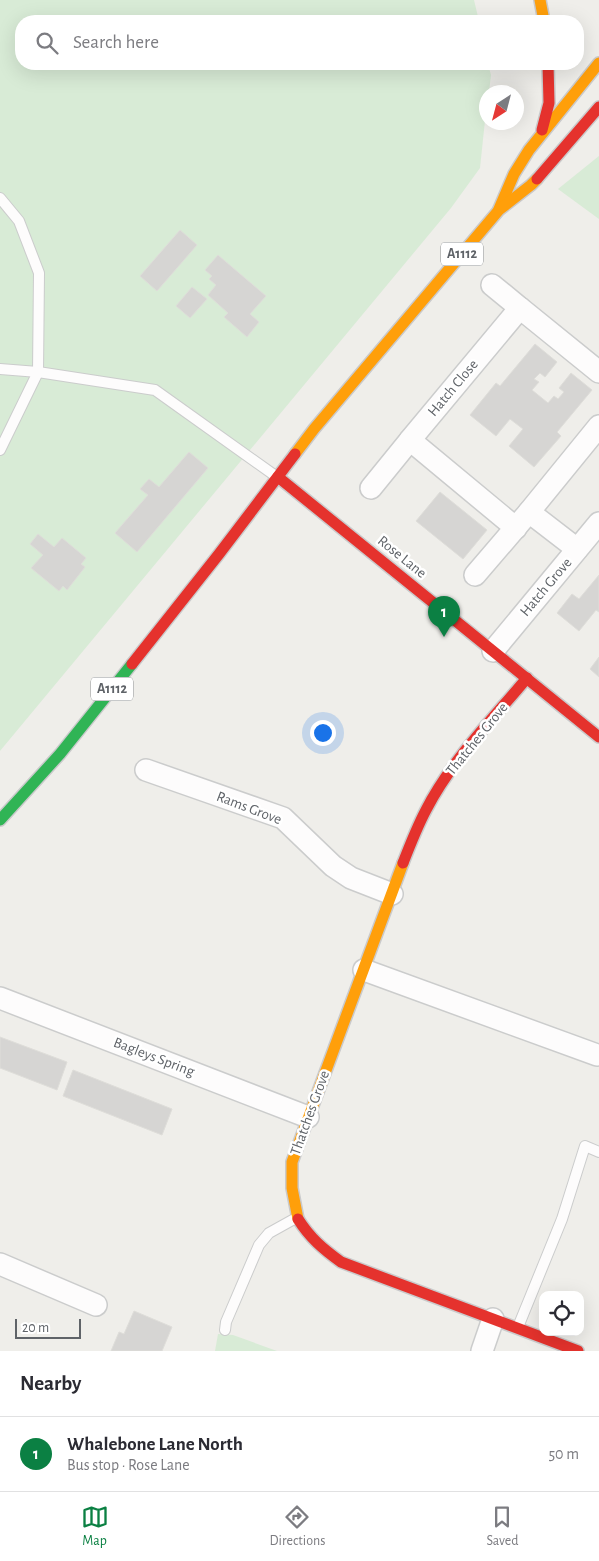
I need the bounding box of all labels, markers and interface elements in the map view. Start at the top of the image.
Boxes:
search box [15,15,584,70]
icon: search [33,29,61,57]
text: Search here [73,33,159,52]
north arrow [479,85,524,130]
road number: A1112 [441,242,483,266]
street label: Hatch Close [425,357,481,419]
street label: Rose Lane [375,533,429,581]
street label: Hatch Grove [517,555,575,619]
pin: 1 [428,596,460,637]
road number: A1112 [91,678,133,701]
street label: Thatches Grove [443,700,511,778]
your location [310,720,336,746]
street label: Rams Grove [214,789,284,827]
street label: Bagleys Spring [111,1035,197,1080]
street label: Thatches Grove [288,1069,332,1157]
map controls [539,1291,584,1336]
button: locate [539,1291,584,1336]
scale bar [15,1316,81,1339]
text: 20 m [22,1321,49,1335]
text: Nearby [20,1373,81,1394]
text: Whalebone Lane North [67,1435,243,1454]
text: 1 [33,1446,39,1462]
text: 50 m [548,1446,579,1462]
text: Bus stop · Rose Lane [67,1457,190,1473]
tab: Map [81,1503,109,1550]
tab: Directions [270,1503,325,1550]
tab: Saved [486,1503,518,1550]

